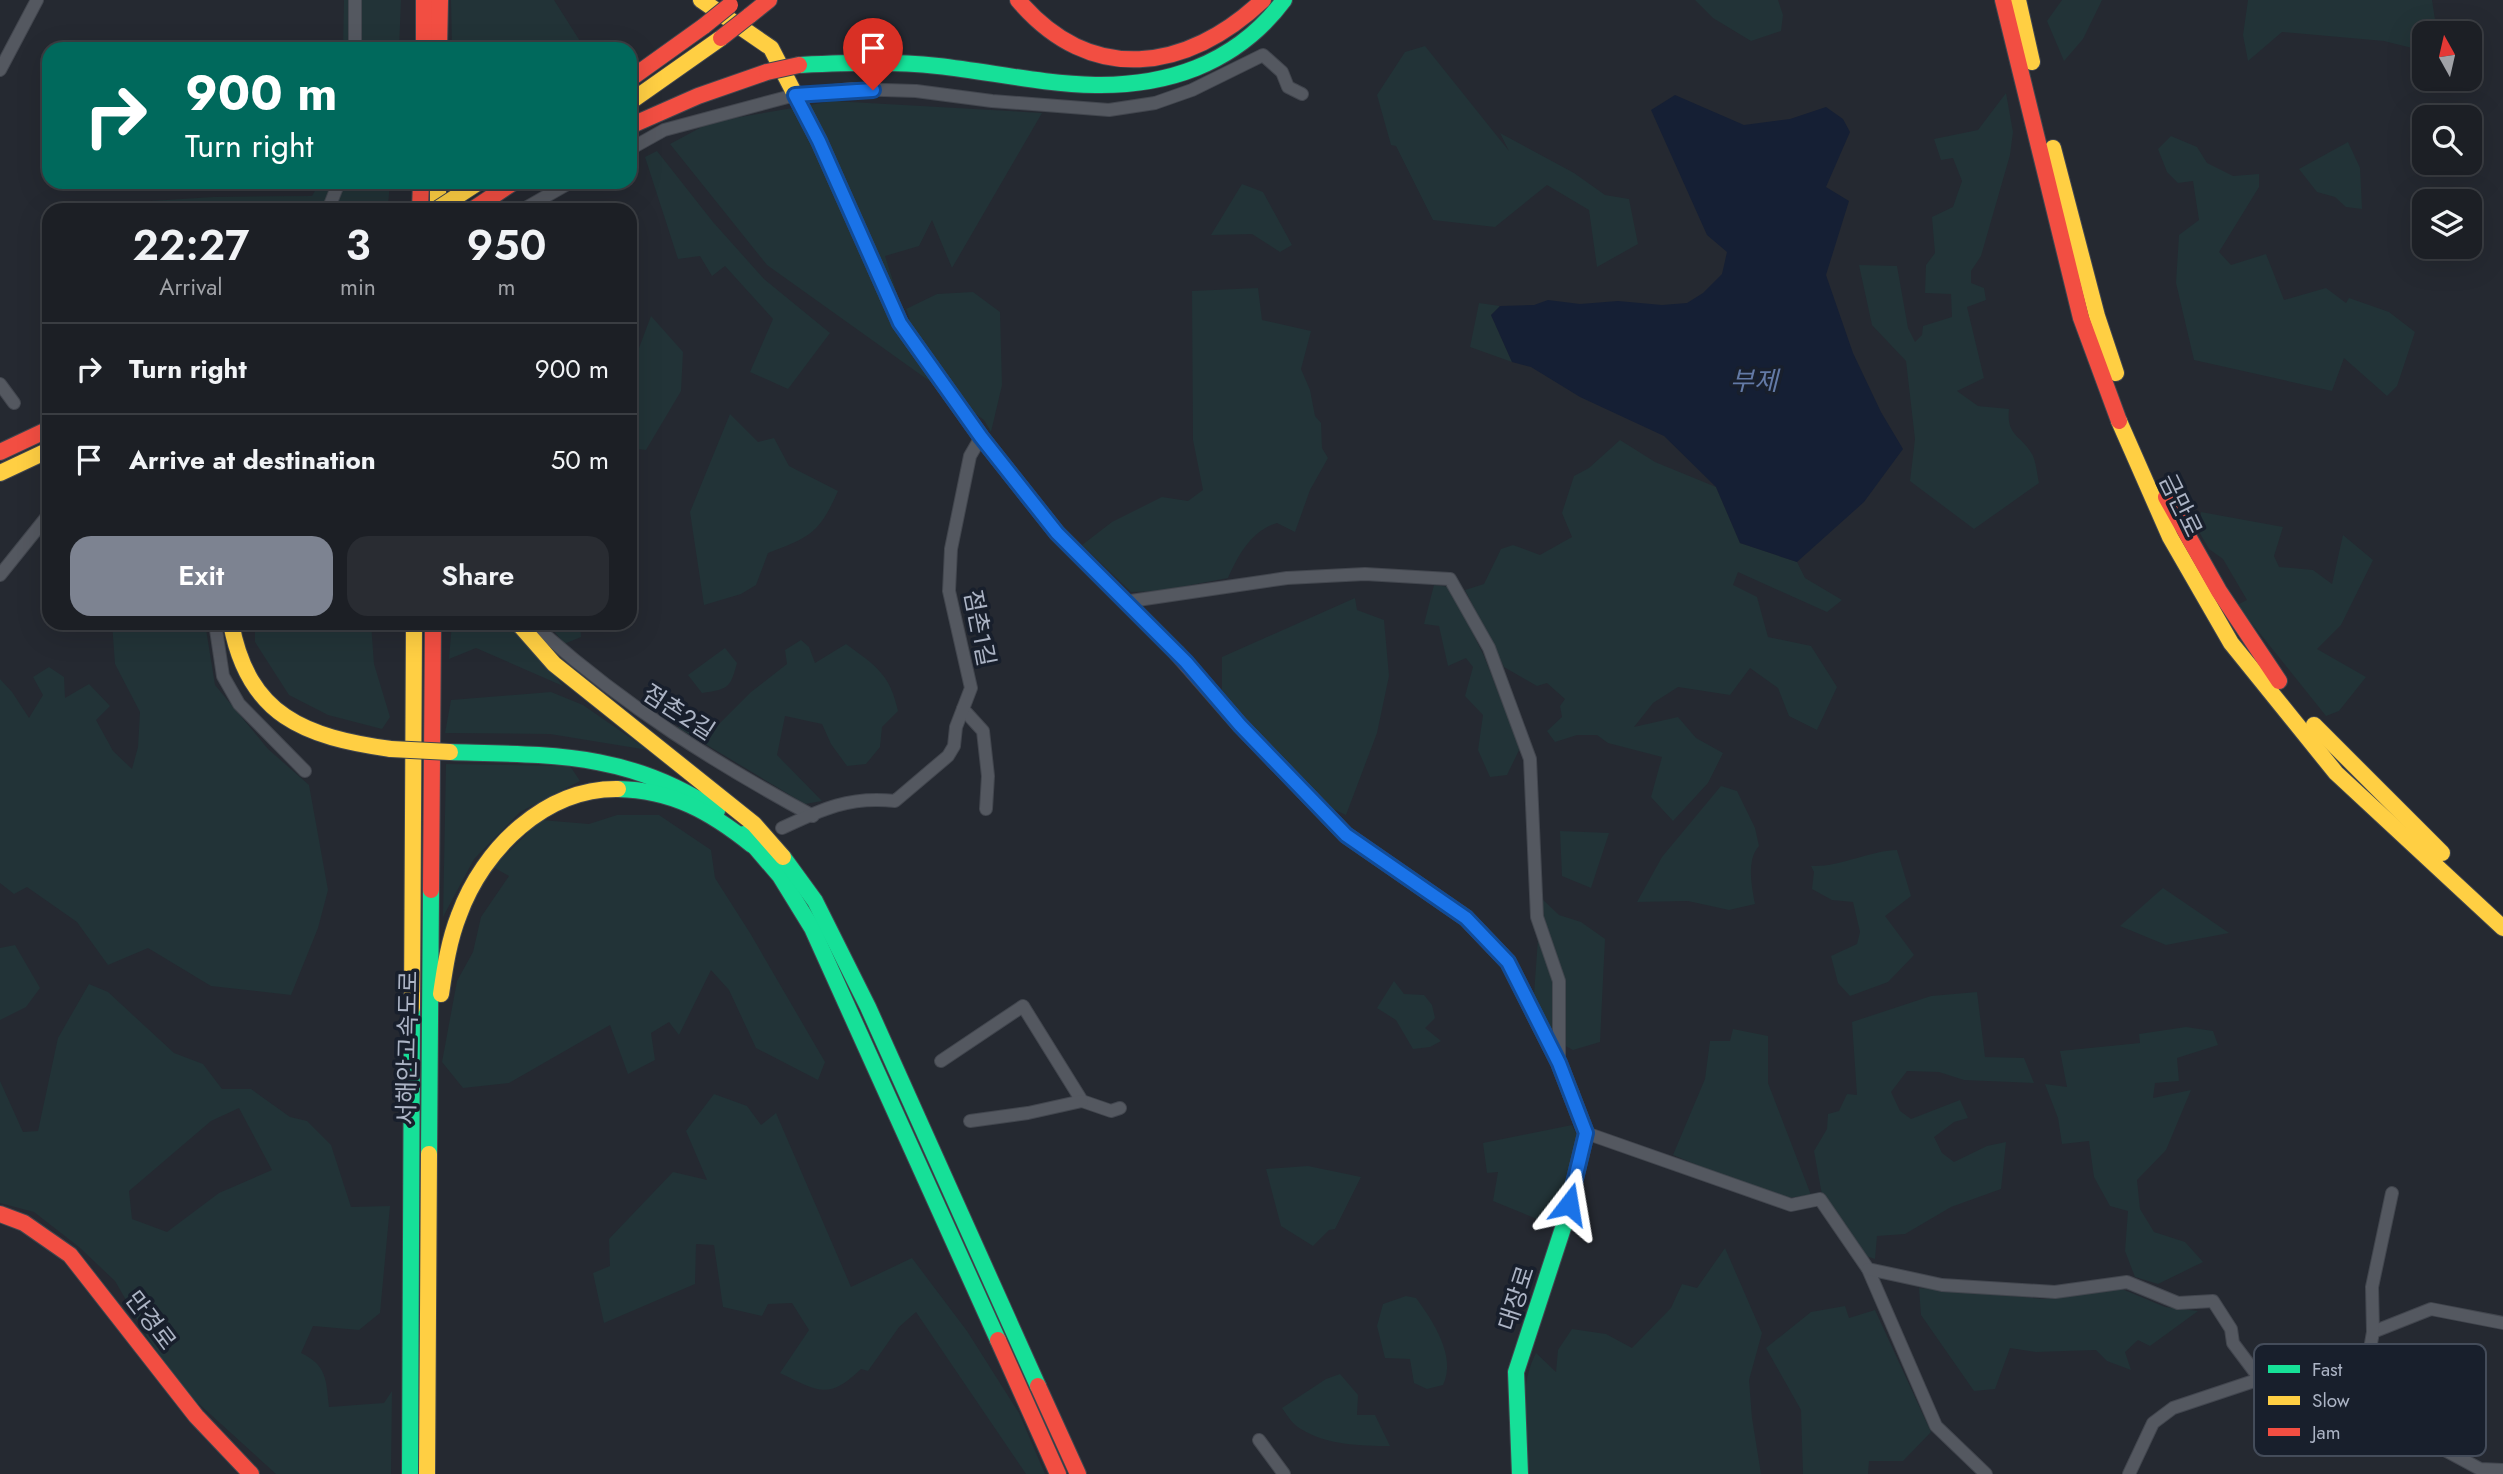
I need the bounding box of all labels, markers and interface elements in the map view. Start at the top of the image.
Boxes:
pin [843,18,903,90]
north arrow [2412,21,2482,91]
map controls [2412,21,2482,259]
icon: arrive [854,29,892,67]
text: 900 m [185,58,338,128]
icon: right [70,70,161,161]
button: search [2412,105,2482,175]
text: Turn right [185,123,314,169]
button: layers [2412,189,2482,259]
text: 22:27 [133,215,249,276]
text: 3 [345,215,370,276]
text: 950 [467,215,546,276]
text: Arrival [159,270,223,304]
text: min [340,270,376,304]
text: m [497,270,515,304]
icon: right [70,350,108,388]
text: Turn right [129,350,247,388]
text: 900 m [535,350,609,388]
water label: 부제 [1730,362,1781,400]
icon: arrive [70,441,108,479]
text: Arrive at destination [129,441,376,479]
text: 50 m [551,441,609,479]
street label: 금만로 [2151,468,2211,542]
button: Exit [70,536,333,616]
button: Share [347,536,609,616]
street label: 점촌1길 [955,587,1005,669]
street label: 점촌2길 [636,676,722,748]
street label: 서해안고속도로 [388,970,426,1126]
position arrow [1532,1167,1606,1241]
street label: 대장로 [1489,1261,1543,1335]
street label: 만경로 [117,1283,185,1357]
legend [2254,1344,2486,1456]
text: Fast [2312,1356,2343,1383]
text: Slow [2312,1387,2350,1414]
text: Jam [2309,1419,2341,1446]

